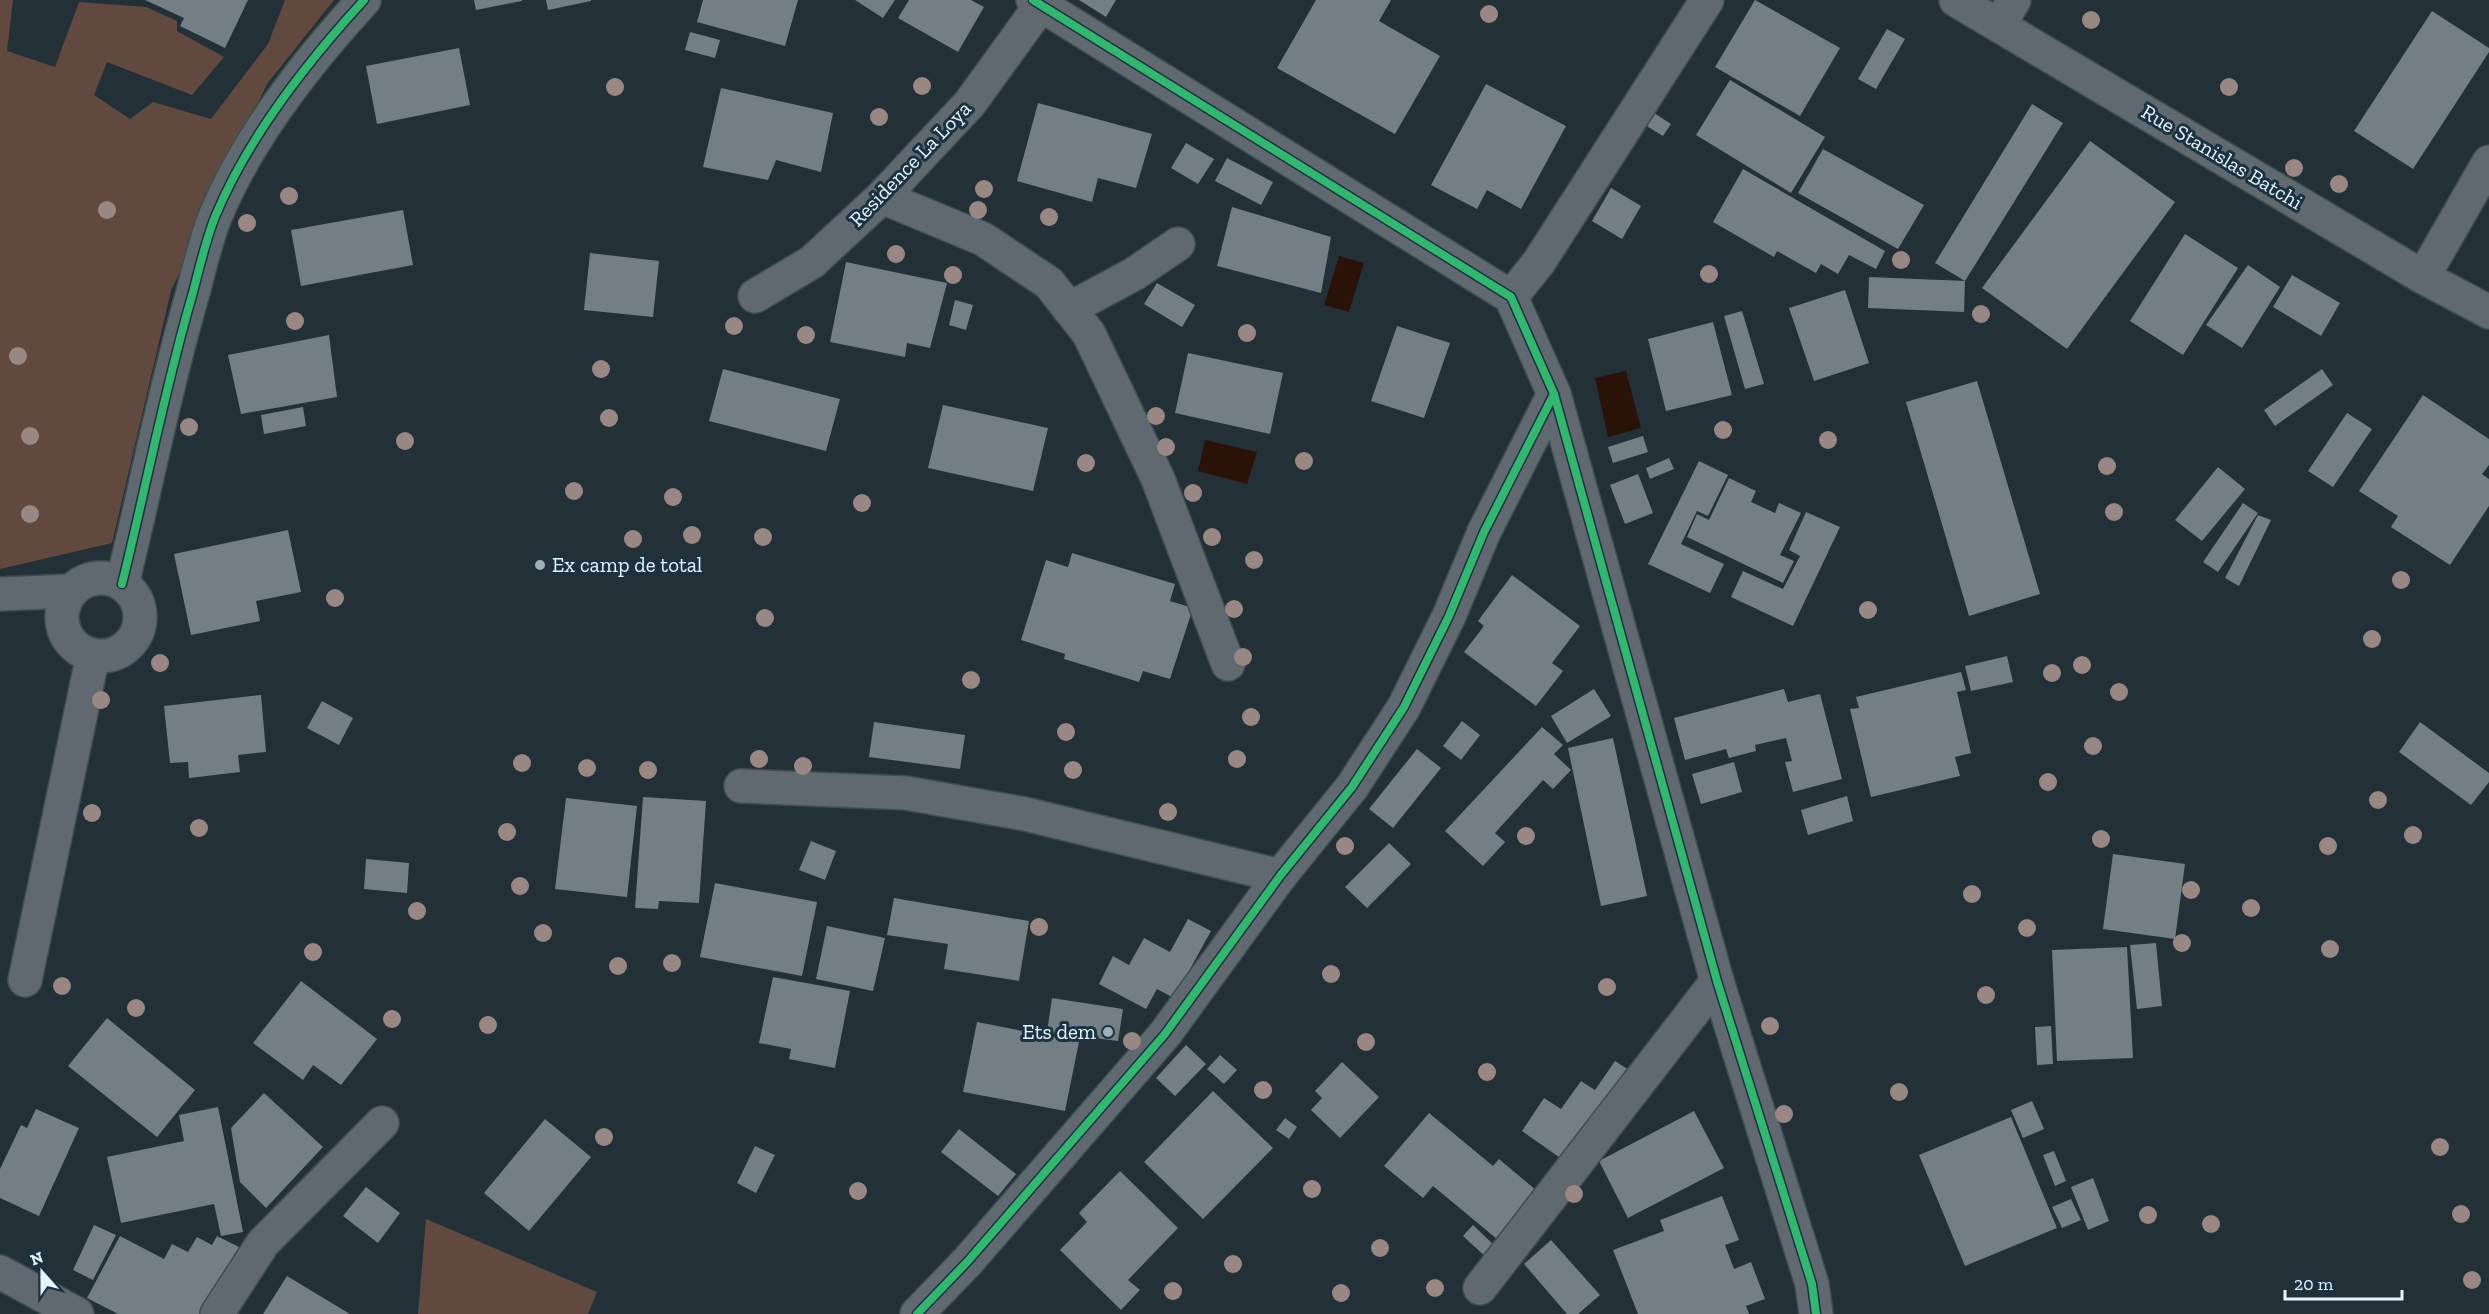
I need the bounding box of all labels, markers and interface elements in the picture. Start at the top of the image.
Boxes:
street label: Residence La Loya [843,96,976,232]
street label: Rue Stanislas Batchi [2137,99,2307,215]
place label: Ex camp de total [552,552,703,577]
marker: Ex camp de total [533,558,547,572]
place label: Ets dem [1022,1019,1096,1044]
marker: Ets dem [1101,1025,1115,1039]
north arrow [12,1242,72,1302]
text: N [28,1247,46,1270]
scale bar [2285,1263,2402,1301]
text: 20 m [2294,1273,2334,1295]

